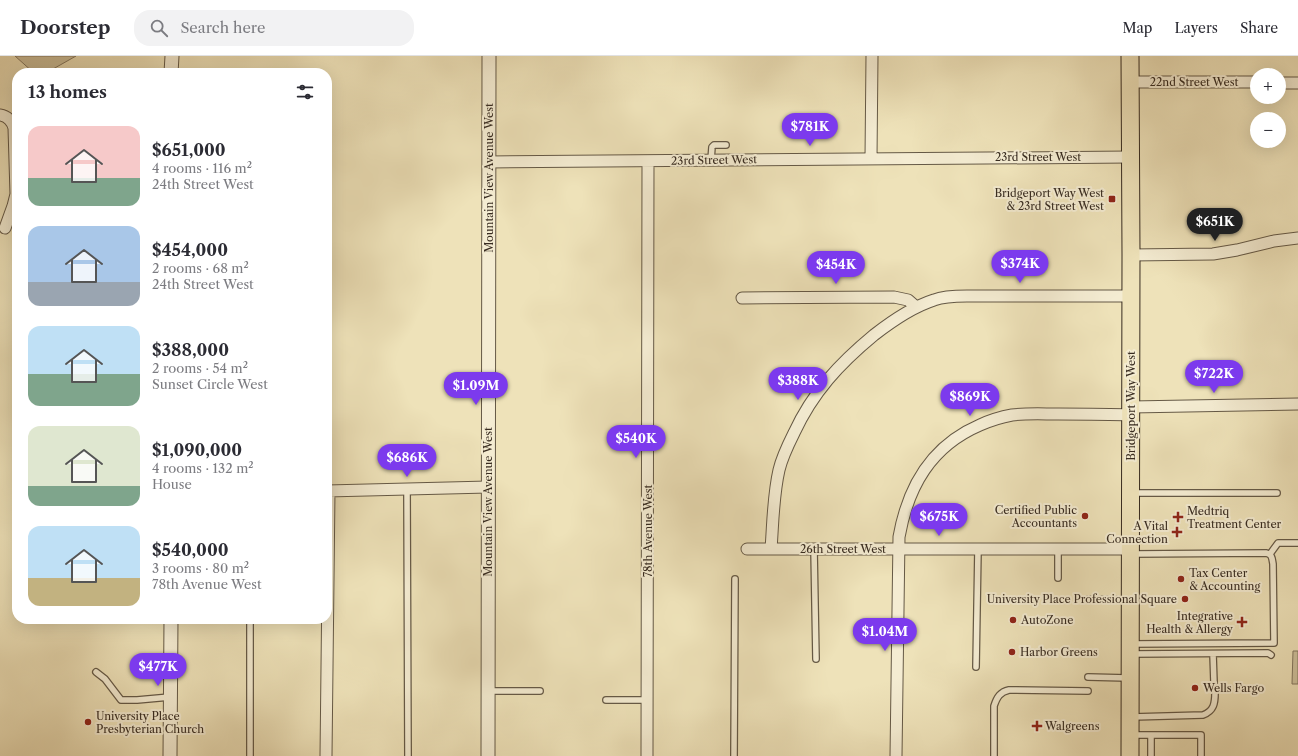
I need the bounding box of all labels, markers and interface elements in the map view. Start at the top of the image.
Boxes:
search box [134,10,414,46]
text: Doorstep [20,16,110,39]
icon: search [148,17,170,39]
text: Search here [180,18,265,37]
text: Map [1122,19,1152,37]
text: Layers [1174,19,1218,37]
text: Share [1240,19,1278,37]
map controls [1250,68,1286,148]
button: + [1250,68,1286,104]
street label: 22nd Street West [1150,75,1238,89]
icon: filters [294,81,316,103]
text: 13 homes [28,82,107,102]
street label: Mountain View Avenue West [482,103,496,253]
button: − [1250,112,1286,148]
pin: $781K [782,113,838,147]
text: $781K [791,118,829,134]
text: $651,000 [152,140,226,160]
icon: home [60,142,108,190]
street label: 23rd Street West [995,150,1081,164]
street label: 23rd Street West [671,152,757,168]
text: 4 rooms · 116 m² [152,160,252,176]
text: 24th Street West [152,176,254,192]
place label: Bridgeport Way West & 23rd Street West [994,186,1104,213]
marker: Bridgeport Way West & 23rd Street West [1107,194,1117,204]
pin: $651K [1187,208,1243,242]
text: $651K [1196,213,1234,229]
text: $454,000 [152,240,228,260]
icon: home [60,242,108,290]
pin: $374K [992,250,1048,284]
pin: $454K [808,251,864,285]
text: $374K [1000,255,1040,271]
text: $454K [816,256,856,272]
text: 2 rooms · 68 m² [152,260,249,276]
text: 24th Street West [152,276,254,292]
text: $388,000 [152,340,229,360]
icon: home [60,342,108,390]
street label: Bridgeport Way West [1124,351,1138,461]
text: 2 rooms · 54 m² [152,360,248,376]
pin: $722K [1186,360,1242,394]
text: $722K [1194,365,1234,381]
pin: $388K [770,367,826,401]
pin: $1.09M [443,372,509,406]
text: $388K [778,372,819,388]
text: Sunset Circle West [152,376,268,392]
text: $1.09M [453,377,499,393]
pin: $869K [942,383,998,417]
text: $869K [949,388,991,404]
pin: $540K [608,425,664,459]
street label: Mountain View Avenue West [481,427,495,577]
text: $540K [616,430,656,446]
text: $1,090,000 [152,440,242,460]
icon: home [60,442,108,490]
pin: $686K [379,444,435,478]
text: $686K [386,449,428,465]
text: 4 rooms · 132 m² [152,460,254,476]
text: House [152,476,192,492]
street label: 78th Avenue West [641,485,655,577]
pin: $675K [911,503,967,537]
place label: Certified Public Accountants [995,503,1077,530]
place label: Medtriq Treatment Center [1187,504,1282,531]
text: $675K [919,508,959,524]
marker: Certified Public Accountants [1080,511,1090,521]
marker: Medtriq Treatment Center [1172,511,1184,523]
place label: A Vital Connection [1106,519,1169,546]
marker: A Vital Connection [1171,526,1183,538]
text: $540,000 [152,540,229,560]
icon: home [60,542,108,590]
street label: 26th Street West [800,542,886,556]
text: 3 rooms · 80 m² [152,560,249,576]
place label: Tax Center & Accounting [1189,566,1260,593]
marker: Tax Center & Accounting [1176,574,1186,584]
text: 78th Avenue West [152,576,262,592]
place label: University Place Professional Square [987,592,1177,606]
marker: University Place Professional Square [1180,594,1190,604]
place label: Integrative Health & Allergy [1146,609,1234,636]
place label: AutoZone [1020,613,1073,627]
marker: AutoZone [1008,615,1018,625]
marker: Integrative Health & Allergy [1236,616,1248,628]
pin: $1.04M [852,618,918,652]
text: $1.04M [862,623,908,639]
place label: Harbor Greens [1020,645,1098,659]
marker: Harbor Greens [1007,647,1017,657]
pin: $477K [130,653,186,687]
text: $477K [139,658,177,674]
place label: Wells Fargo [1202,681,1264,695]
marker: Wells Fargo [1190,683,1200,693]
place label: University Place Presbyterian Church [96,709,204,736]
marker: University Place Presbyterian Church [83,717,93,727]
place label: Walgreens [1044,719,1100,733]
marker: Walgreens [1032,721,1042,731]

